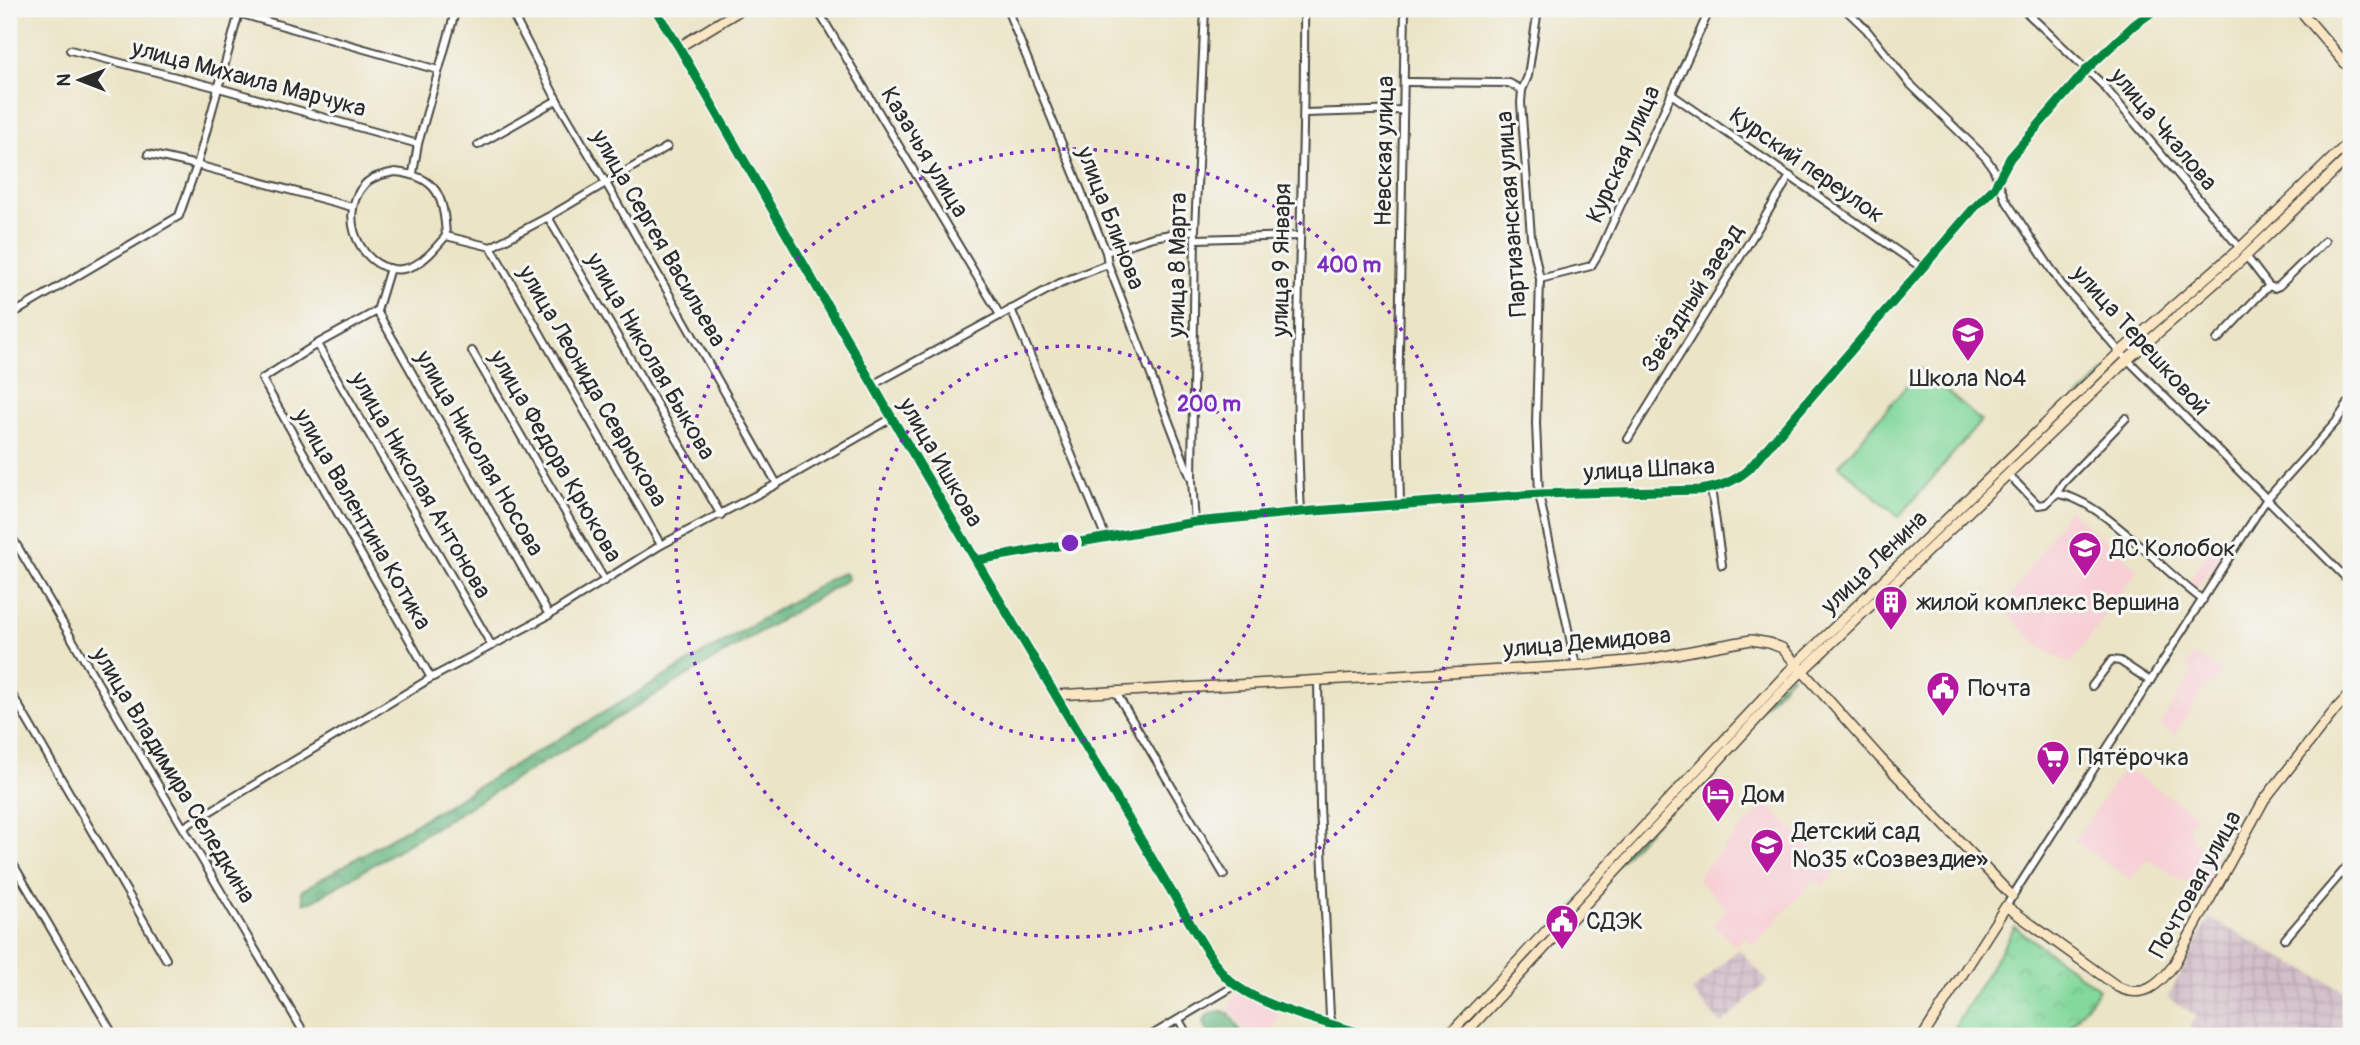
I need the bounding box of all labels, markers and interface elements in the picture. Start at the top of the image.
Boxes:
street label: улица Михаила Марчука [128,33,369,124]
north arrow [46,46,116,116]
street label: улица Чкалова [2103,61,2223,197]
text: N [52,73,76,86]
street label: Невская улица [1369,75,1400,227]
street label: Курская улица [1580,81,1667,227]
street label: Казачья улица [874,82,975,223]
street label: Курский переулок [1724,101,1890,230]
street label: Партизанская улица [1490,110,1533,318]
street label: улица Сергея Васильева [584,124,733,352]
street label: улица Блинова [1070,142,1151,294]
street label: улица 9 Января [1266,183,1297,338]
street label: улица 8 Марта [1162,192,1193,339]
street label: Звёздный заезд [1635,218,1750,378]
street label: улица Николая Быкова [579,247,722,465]
text: 400 m [1317,252,1381,279]
street label: улица Леонида Севрюкова [511,259,674,512]
street label: улица Терешковой [2065,259,2216,421]
school or university icon: Школа №4 [1949,314,1987,363]
street label: улица Николая Носова [408,344,550,561]
street label: улица Федора Крюкова [483,344,628,567]
place label: Школа №4 [1910,364,2027,393]
street label: улица Николая Антонова [343,366,497,604]
text: 200 m [1177,391,1241,418]
street label: улица Ишкова [891,392,989,532]
street label: улица Валентина Котика [287,403,438,635]
street label: улица Шпака [1582,452,1715,487]
street label: улица Ленина [1814,504,1934,621]
school or university icon: ДС Колобок [2066,529,2104,578]
centre of rings [1058,531,1082,555]
place label: ДС Колобок [2109,534,2236,563]
building icon: жилой комплекс Вершина [1872,583,1910,632]
place label: жилой комплекс Вершина [1916,588,2179,617]
street label: улица Демидова [1501,621,1672,664]
street label: улица Владимира Селедкина [85,641,262,908]
public building icon: Почта [1924,669,1962,718]
place label: Почта [1968,674,2031,703]
supermarket icon: Пятёрочка [2034,738,2072,787]
place label: Пятёрочка [2078,743,2189,772]
hotel icon: Дом [1699,775,1737,824]
place label: Дом [1741,780,1785,809]
street label: Почтовая улица [2143,806,2248,963]
place label: Детский сад №35 «Созвездие» [1791,817,1988,874]
school or university icon: Детский сад №35 «Созвездие» [1748,826,1786,875]
public building icon: СДЭК [1543,902,1581,951]
place label: СДЭК [1586,907,1643,936]

